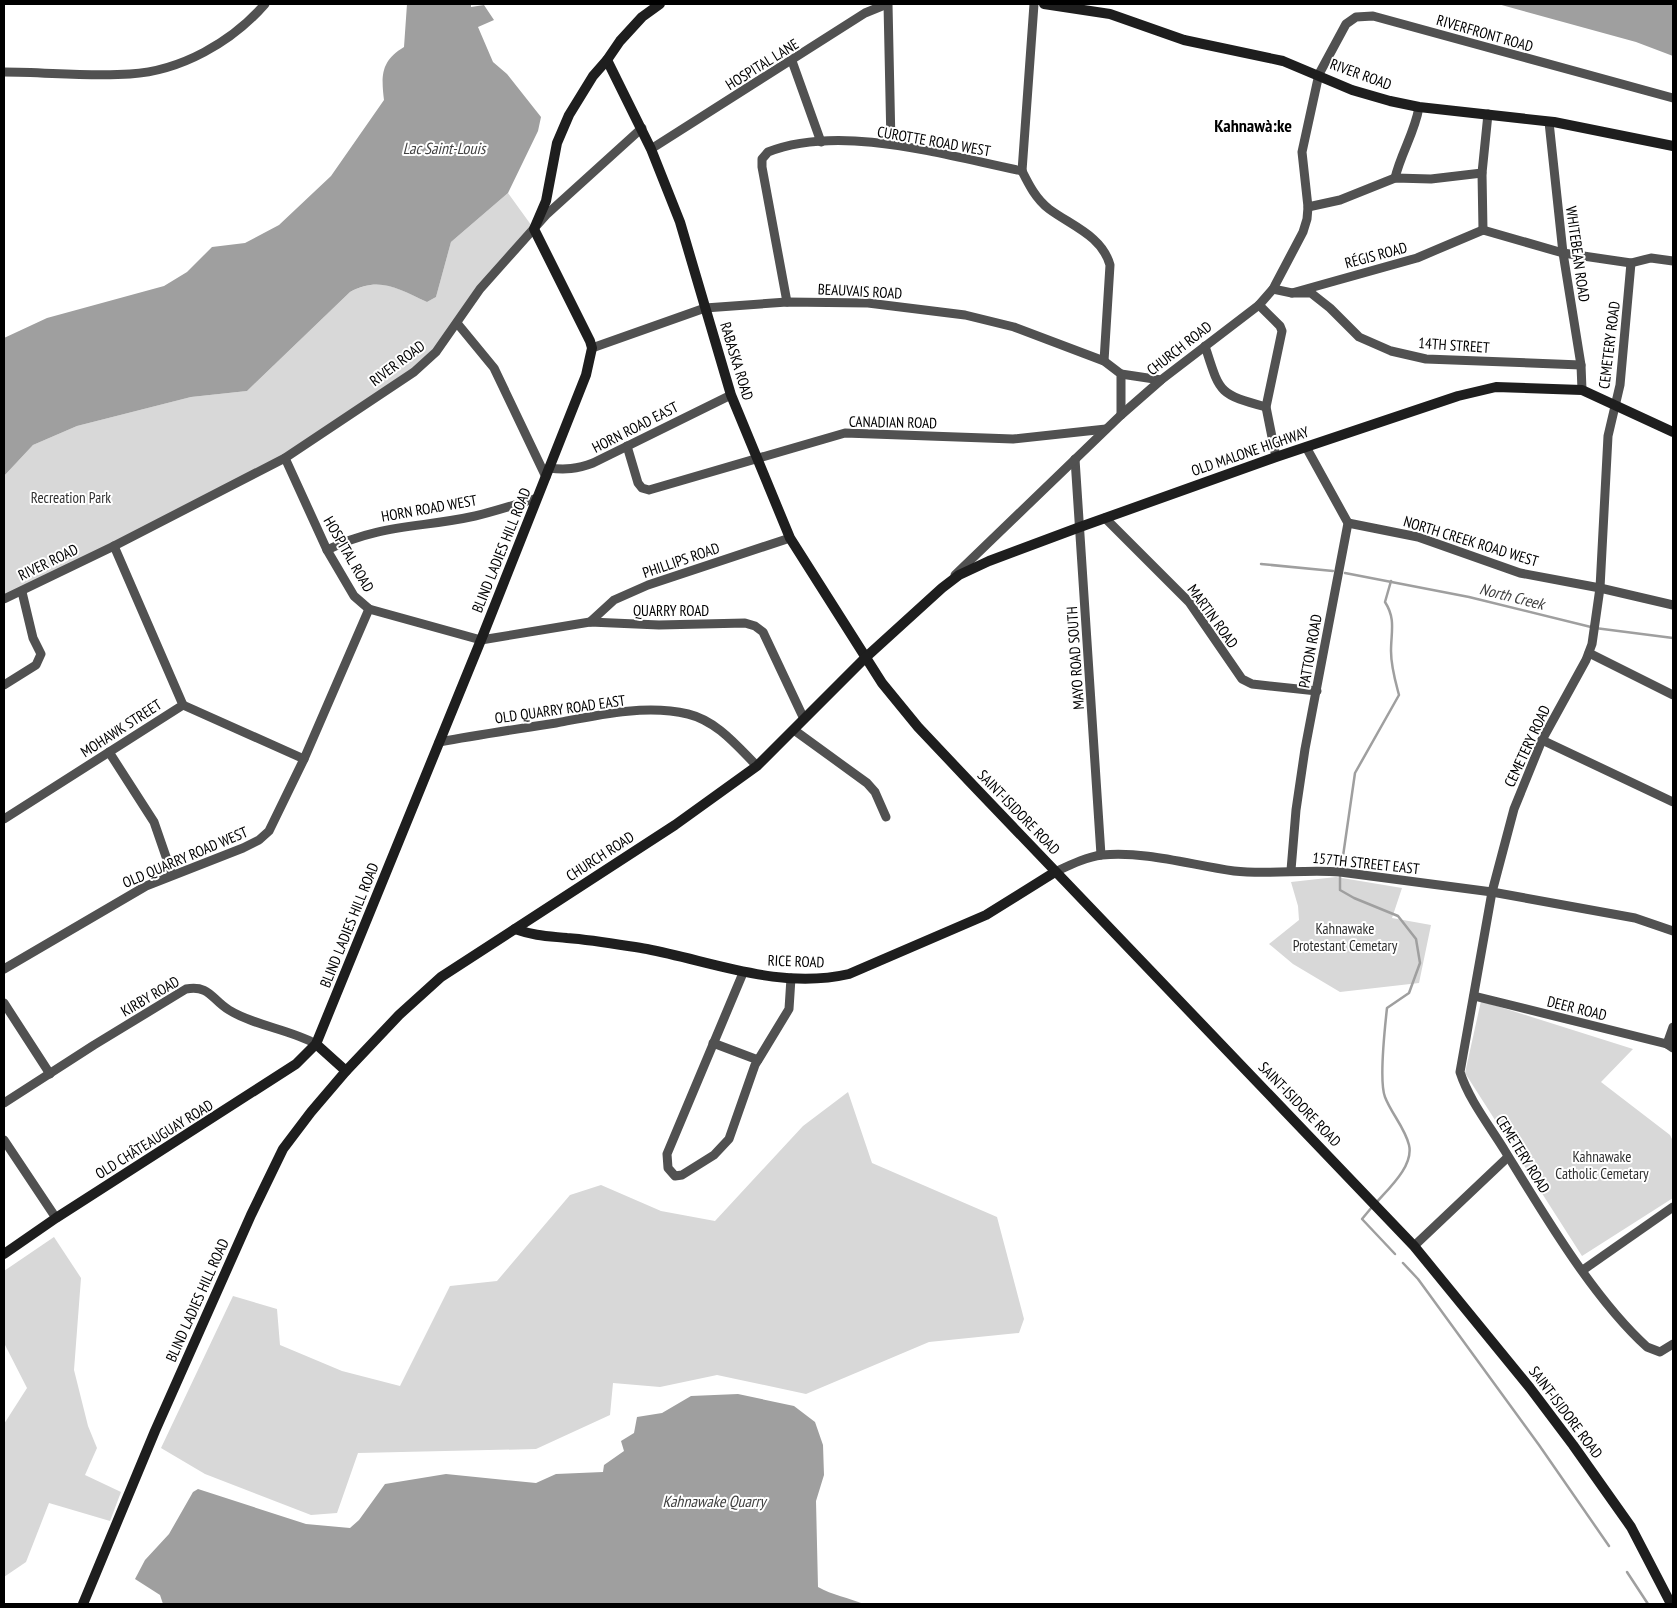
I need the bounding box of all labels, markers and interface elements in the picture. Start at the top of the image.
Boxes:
street label: RIVERFRONT ROAD [1434,10,1536,56]
street label: HOSPITAL LANE [722,34,802,94]
street label: RIVER ROAD [1328,54,1394,94]
district label: Kahnawà:ke [1214,114,1292,137]
street label: CUROTTE ROAD WEST [876,122,992,160]
water label: Lac Saint-Louis [403,138,487,158]
street label: WHITEBEAN ROAD [1562,205,1594,303]
street label: RÉGIS ROAD [1343,238,1409,272]
street label: BEAUVAIS ROAD [817,279,903,303]
street label: CEMETERY ROAD [1594,300,1624,390]
street label: CHURCH ROAD [1143,317,1215,379]
street label: RABASKA ROAD [716,319,758,403]
street label: 14TH STREET [1418,333,1491,357]
street label: RIVER ROAD [366,336,428,390]
street label: HORN ROAD EAST [589,397,682,457]
street label: CANADIAN ROAD [849,412,937,432]
street label: OLD MALONE HIGHWAY [1189,422,1311,480]
street label: BLIND LADIES HILL ROAD [467,485,535,615]
park label: Recreation Park [31,488,111,507]
street label: HORN ROAD WEST [380,490,479,526]
street label: NORTH CREEK ROAD WEST [1401,511,1541,571]
street label: HOSPITAL ROAD [320,513,378,595]
street label: PHILLIPS ROAD [640,538,722,582]
street label: RIVER ROAD [15,539,81,585]
water label: North Creek [1478,578,1548,614]
street label: MARTIN ROAD [1183,580,1243,652]
street label: QUARRY ROAD [633,601,709,620]
street label: MAYO ROAD SOUTH [1062,606,1088,710]
street label: PATTON ROAD [1294,613,1326,689]
street label: OLD QUARRY ROAD EAST [494,690,627,728]
street label: MOHAWK STREET [77,695,165,761]
street label: CEMETERY ROAD [1500,702,1554,790]
street label: SAINT-ISIDORE ROAD [974,766,1064,858]
street label: OLD QUARRY ROAD WEST [119,822,251,892]
street label: CHURCH ROAD [562,827,638,885]
street label: 157TH STREET EAST [1312,848,1421,878]
street label: BLIND LADIES HILL ROAD [315,860,383,990]
park label: Kahnawake Protestant Cemetary [1293,919,1398,955]
street label: RICE ROAD [767,951,825,971]
street label: KIRBY ROAD [117,972,183,1020]
street label: DEER ROAD [1545,991,1609,1025]
street label: SAINT-ISIDORE ROAD [1255,1058,1345,1150]
street label: OLD CHÂTEAUGUAY ROAD [91,1095,217,1183]
street label: CEMETERY ROAD [1492,1112,1555,1197]
park label: Kahnawake Catholic Cemetary [1555,1147,1649,1183]
street label: BLIND LADIES HILL ROAD [161,1235,233,1365]
street label: SAINT-ISIDORE ROAD [1525,1362,1607,1462]
water label: Kahnawake Quarry [662,1491,768,1511]

